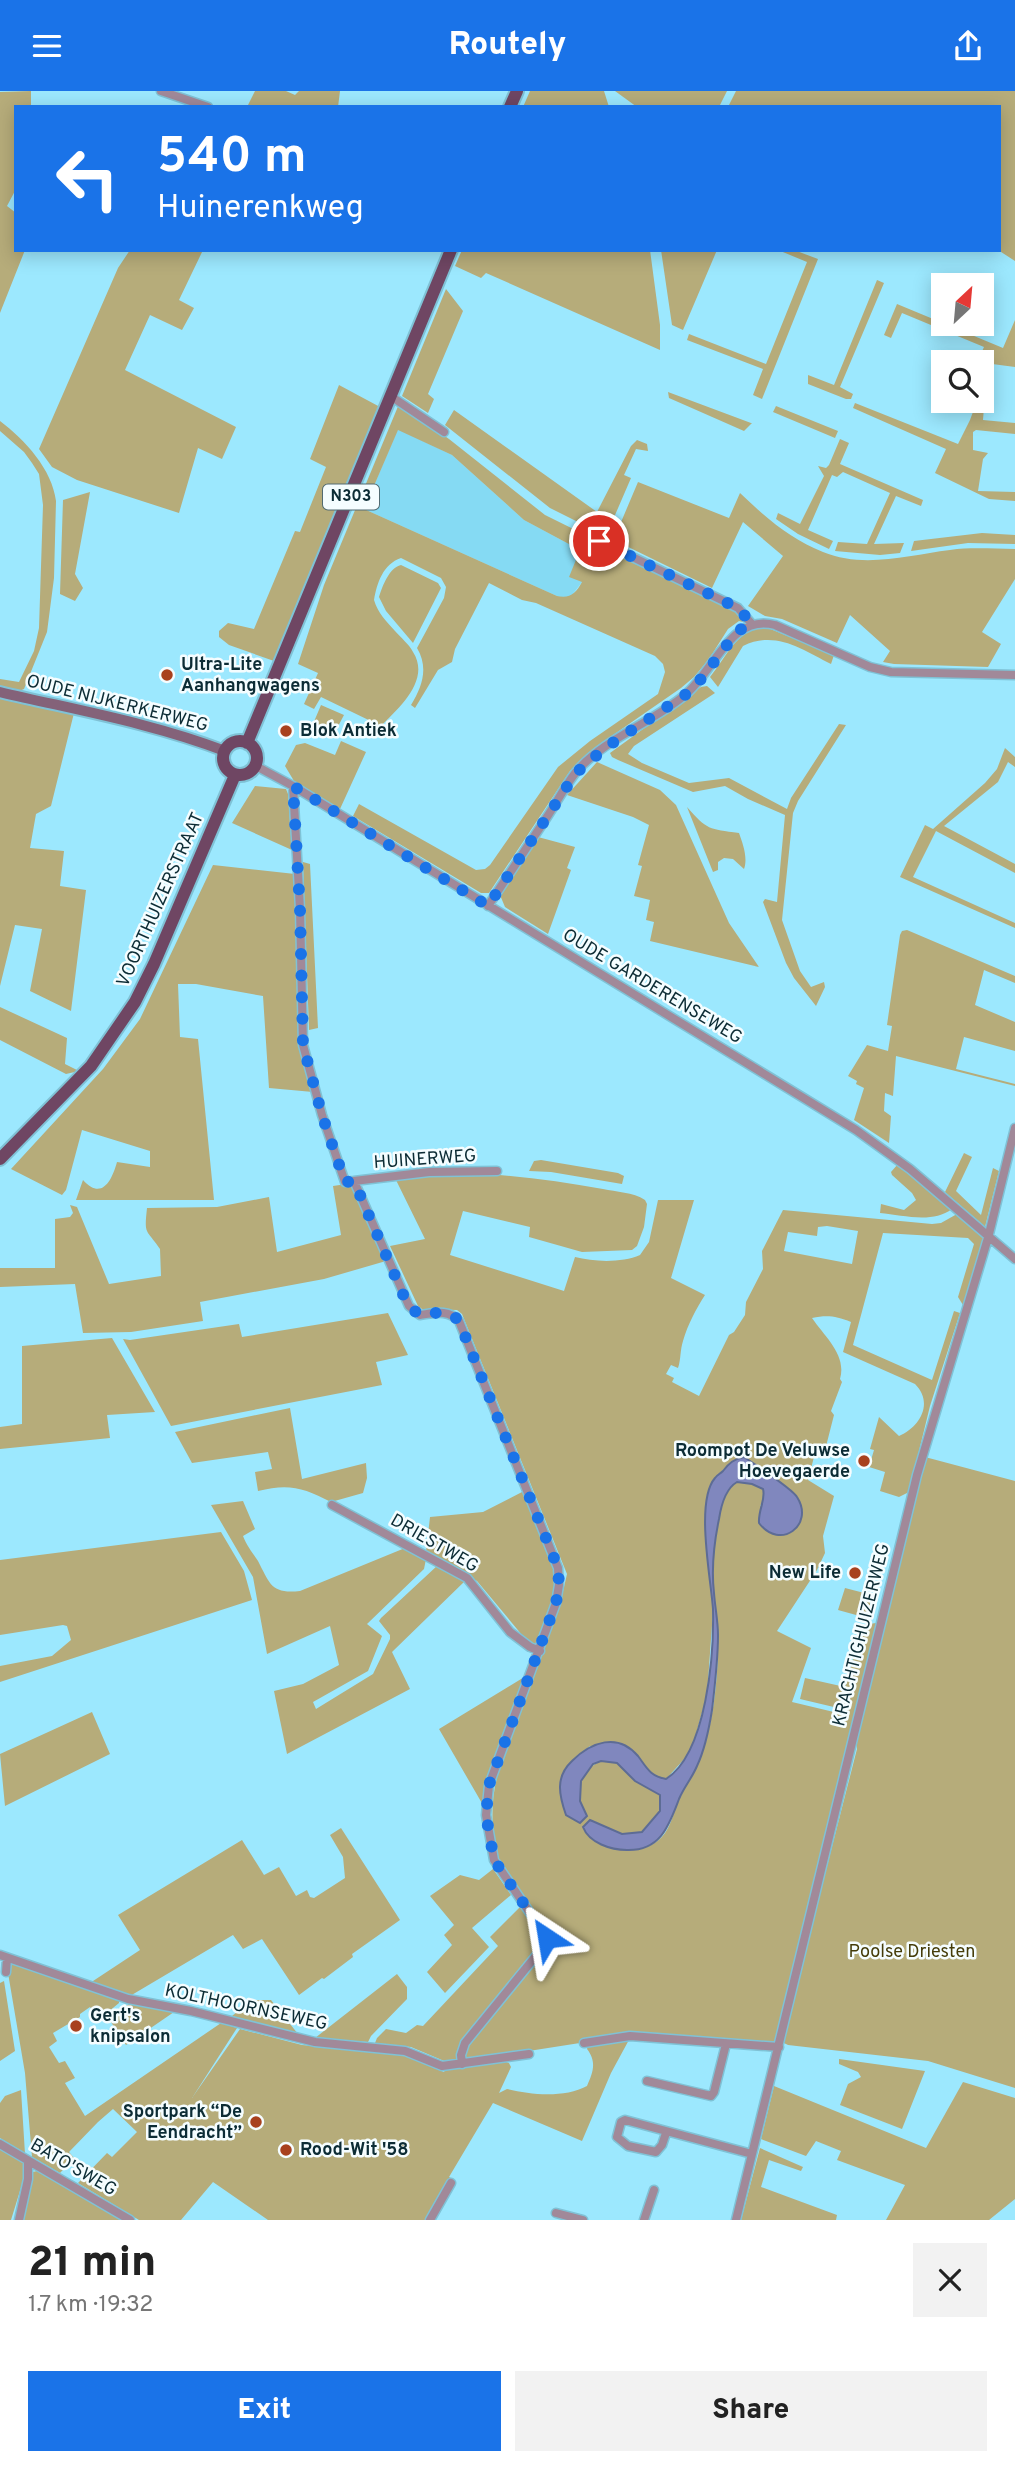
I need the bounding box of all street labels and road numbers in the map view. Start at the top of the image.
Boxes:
road number: N303 [323,485,379,509]
street label: OUDE NIJKERKERWEG [24,670,210,738]
street label: VOORTHUIZERSTRAAT [112,809,210,991]
street label: OUDE GARDERENSEWEG [558,924,746,1050]
street label: HUINERWEG [373,1145,477,1175]
street label: DRIESTWEG [386,1509,482,1579]
street label: KRACHTIGHUIZERWEG [828,1541,896,1729]
street label: KOLTHOORNSEWEG [163,1980,329,2036]
street label: BATO'SWEG [26,2134,120,2202]

